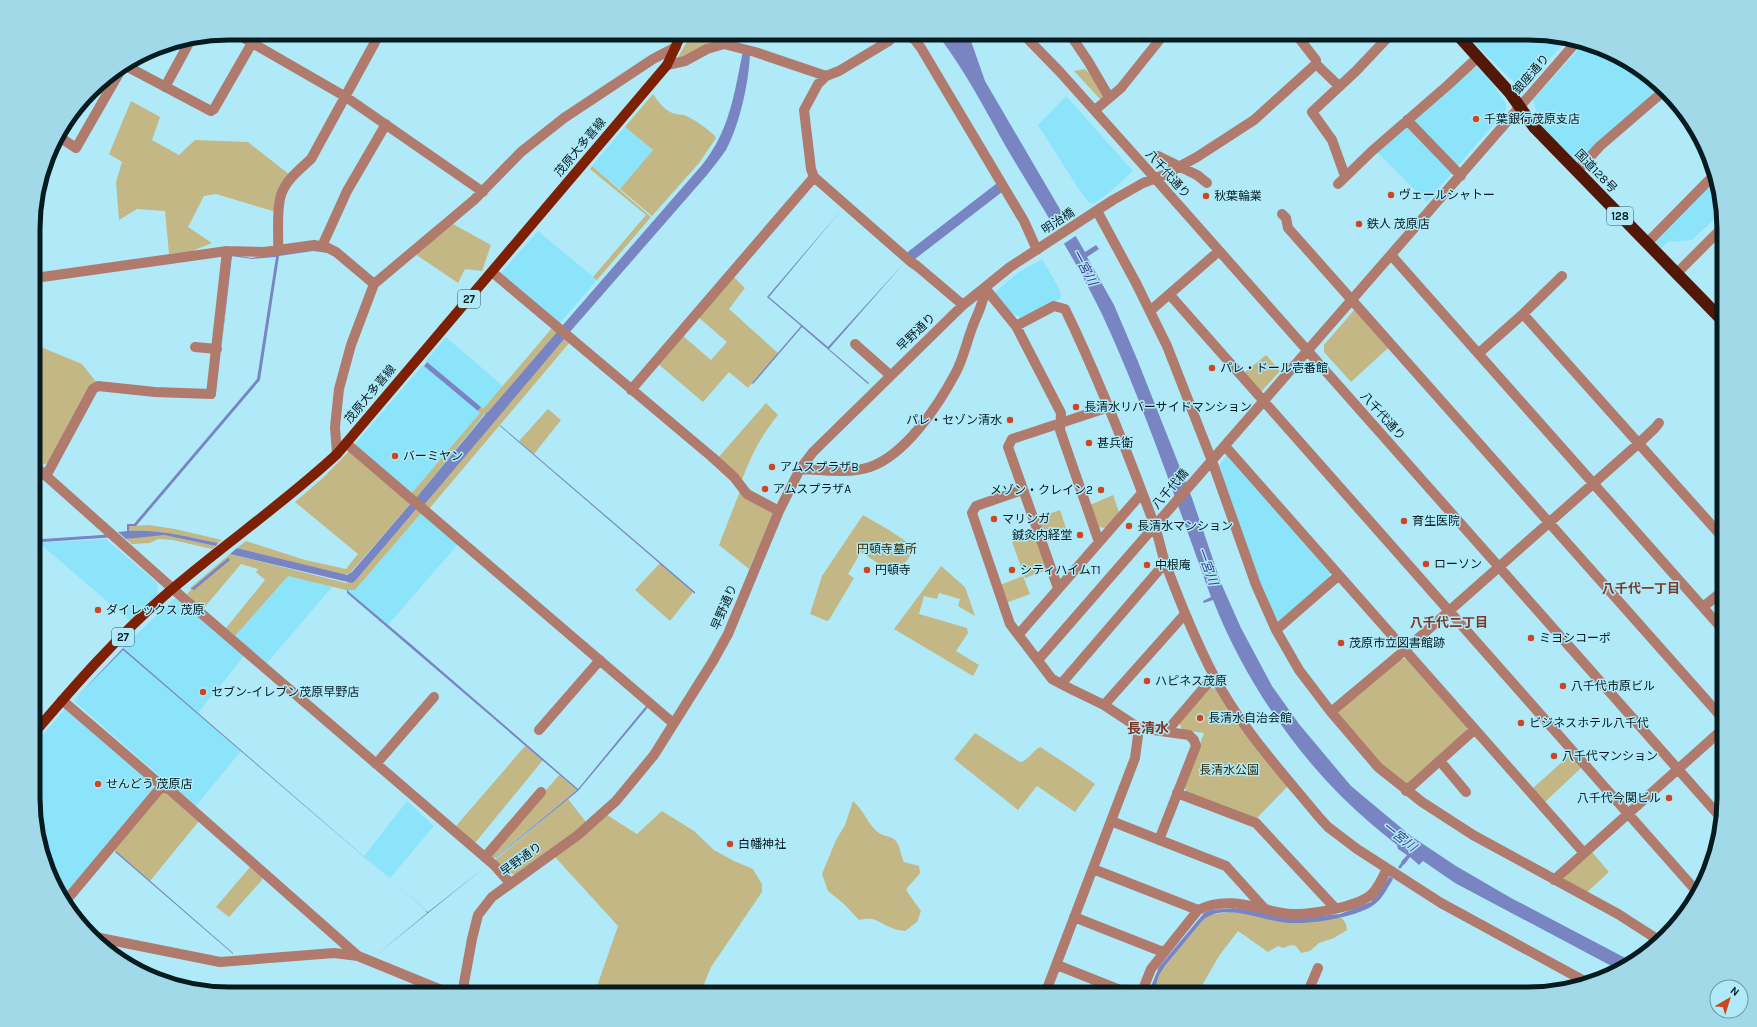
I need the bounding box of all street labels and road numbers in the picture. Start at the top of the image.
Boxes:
street label: 銀座通り [1510,51,1552,97]
street label: 茂原大多喜線 [551,115,609,179]
street label: 八千代通り [1143,147,1193,201]
street label: 国道128号 [1572,147,1620,195]
street label: 明治橋 [1039,205,1077,237]
road number: 128 [1607,207,1633,225]
road number: 27 [458,290,480,308]
street label: 早野通り [894,310,938,354]
street label: 茂原大多喜線 [341,362,399,426]
street label: 八千代通り [1358,389,1408,443]
street label: 八千代橋 [1149,466,1191,512]
street label: 早野通り [708,582,740,632]
road number: 27 [112,628,134,646]
street label: 早野通り [497,839,545,879]

